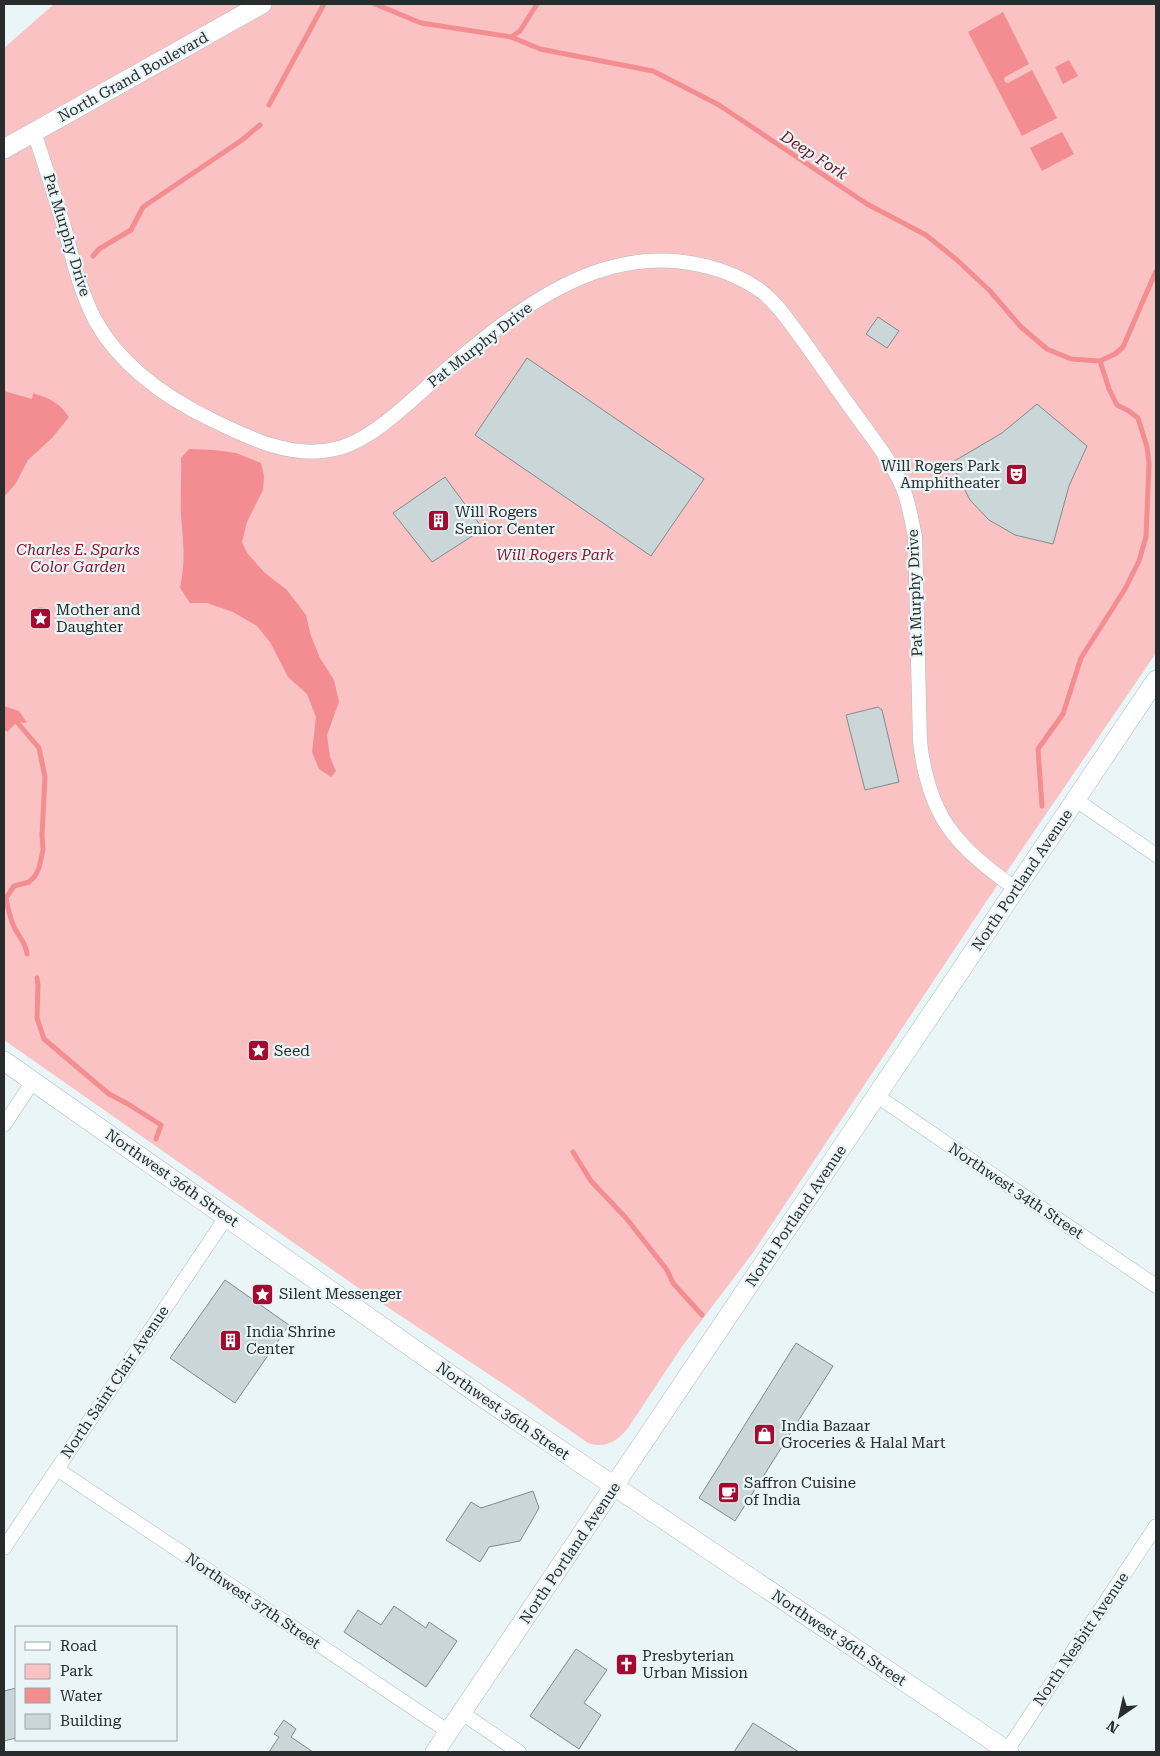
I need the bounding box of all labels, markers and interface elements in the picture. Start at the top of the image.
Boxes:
street label: North Grand Boulevard [55,28,212,126]
water label: Deep Fork [776,126,851,184]
street label: Pat Murphy Drive [40,171,94,299]
street label: Pat Murphy Drive [424,299,536,391]
place label: Will Rogers Park Amphitheater [881,457,1000,492]
theatre icon: Will Rogers Park Amphitheater [1004,463,1028,487]
place label: Will Rogers Senior Center [455,503,555,538]
building icon: Will Rogers Senior Center [427,509,451,533]
street label: Pat Murphy Drive [904,529,926,657]
park label: Charles E. Sparks Color Garden [16,541,140,576]
park label: Will Rogers Park [496,546,615,564]
place label: Mother and Daughter [56,601,141,636]
place icon: Mother and Daughter [28,607,52,631]
street label: North Portland Avenue [968,806,1076,954]
place icon: Seed [246,1039,270,1063]
place label: Seed [274,1042,310,1060]
street label: Northwest 36th Street [102,1125,242,1231]
street label: Northwest 34th Street [945,1139,1087,1243]
street label: North Portland Avenue [742,1142,850,1290]
place icon: Silent Messenger [251,1282,275,1306]
place label: Silent Messenger [279,1285,402,1303]
street label: North Saint Clair Avenue [57,1302,173,1462]
place label: India Shrine Center [246,1323,336,1358]
building icon: India Shrine Center [218,1329,242,1353]
street label: Northwest 36th Street [433,1358,573,1464]
place label: India Bazaar Groceries & Halal Mart [781,1417,946,1452]
shop icon: India Bazaar Groceries & Halal Mart [753,1423,777,1447]
place label: Saffron Cuisine of India [744,1474,856,1509]
street label: North Portland Avenue [516,1479,624,1627]
cafe icon: Saffron Cuisine of India [716,1480,740,1504]
street label: Northwest 37th Street [182,1549,324,1653]
street label: North Nesbitt Avenue [1030,1569,1132,1709]
street label: Northwest 36th Street [768,1586,910,1690]
legend [15,1626,178,1741]
text: Road [60,1637,97,1655]
place label: Presbyterian Urban Mission [642,1647,748,1682]
church icon: Presbyterian Urban Mission [614,1653,638,1677]
text: Park [60,1662,94,1680]
text: Water [60,1687,102,1705]
north arrow [1095,1691,1145,1741]
text: Building [60,1712,122,1730]
text: N [1104,1717,1122,1736]

